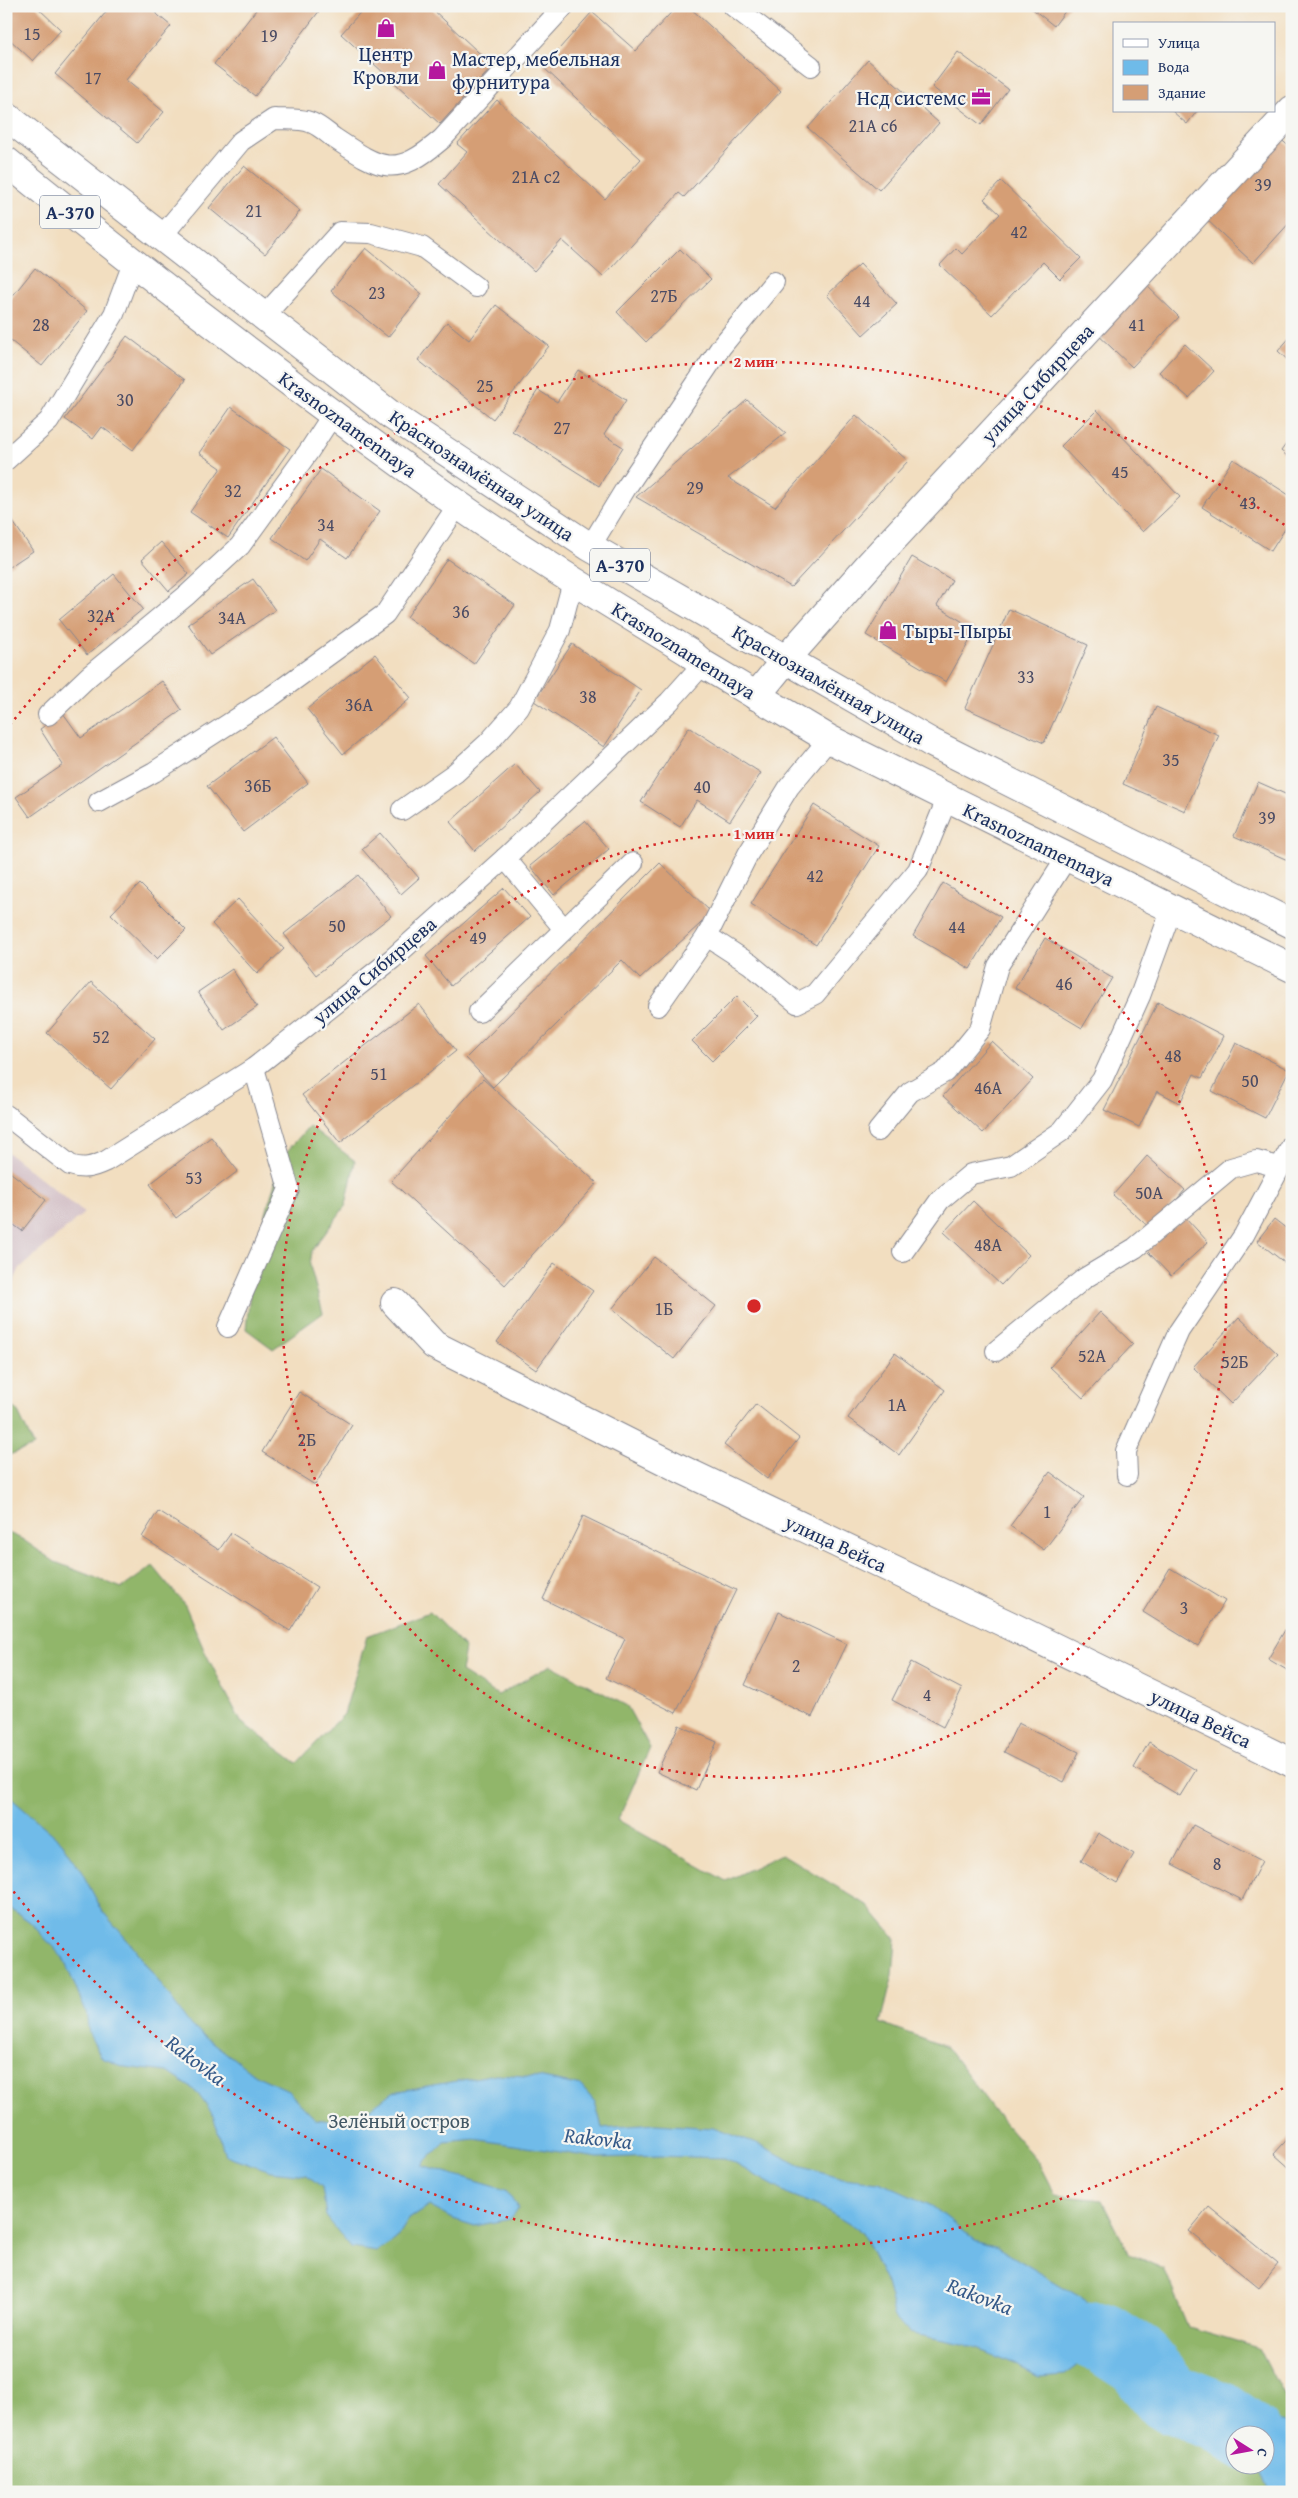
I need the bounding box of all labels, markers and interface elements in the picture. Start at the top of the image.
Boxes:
shop icon: Центр Кровли [375,17,397,39]
house number: 15 [23,20,41,47]
house number: 19 [260,22,278,49]
legend [1113,22,1276,112]
text: Улица [1158,32,1201,53]
place label: Центр Кровли [353,39,419,91]
place label: Мастер, мебельная фурнитура [452,44,620,96]
text: Вода [1158,56,1190,77]
shop icon: Мастер, мебельная фурнитура [426,59,448,81]
house number: 17 [84,64,102,91]
text: Здание [1158,82,1206,103]
place label: Нсд системс [857,83,966,112]
office icon: Нсд системс [970,86,992,108]
house number: 21А с6 [849,112,897,139]
house number: 21А с2 [512,163,560,190]
house number: 39 [1254,171,1272,198]
road number: А-370 [40,196,100,228]
house number: 21 [245,197,263,224]
house number: 42 [1010,218,1028,245]
house number: 23 [368,279,386,306]
house number: 27Б [650,282,678,309]
house number: 44 [853,287,871,314]
house number: 28 [32,311,50,338]
house number: 41 [1128,311,1146,338]
street label: улица Сибирцева [973,316,1100,450]
text: 2 мин [734,351,775,372]
street label: Krasnoznamennaya [273,364,424,485]
house number: 25 [476,372,494,399]
house number: 30 [116,386,134,413]
street label: Краснознамённая улица [384,402,581,548]
house number: 27 [553,414,571,441]
house number: 45 [1111,458,1129,485]
house number: 29 [686,474,704,501]
house number: 32 [224,477,242,504]
house number: 43 [1239,489,1257,516]
house number: 34 [317,511,335,538]
road number: А-370 [590,548,650,582]
street label: Krasnoznamennaya [606,594,762,706]
house number: 36 [452,598,470,625]
house number: 32А [87,602,115,629]
house number: 34А [218,604,246,631]
place label: Тыры-Пыры [903,616,1012,645]
street label: Краснознамённая улица [727,617,931,751]
shop icon: Тыры-Пыры [877,619,899,641]
house number: 33 [1017,663,1035,690]
house number: 38 [579,683,597,710]
house number: 36А [345,691,373,718]
house number: 35 [1162,746,1180,773]
house number: 36Б [244,772,272,799]
house number: 40 [693,773,711,800]
street label: Krasnoznamennaya [959,795,1120,893]
house number: 39 [1258,804,1276,831]
text: 1 мин [734,823,775,844]
house number: 42 [806,862,824,889]
street label: улица Сибирцева [305,909,443,1031]
house number: 50 [328,912,346,939]
house number: 44 [948,913,966,940]
house number: 49 [469,924,487,951]
house number: 46 [1055,970,1073,997]
house number: 52 [92,1023,110,1050]
house number: 48 [1164,1042,1182,1069]
house number: 51 [370,1060,388,1087]
house number: 50 [1241,1067,1259,1094]
house number: 46А [974,1074,1002,1101]
house number: 53 [185,1164,203,1191]
house number: 50А [1135,1179,1163,1206]
house number: 48А [974,1231,1002,1258]
house number: 1Б [655,1295,673,1322]
centre of rings [745,1297,763,1315]
house number: 52А [1078,1342,1106,1369]
house number: 52Б [1221,1348,1249,1375]
house number: 1А [887,1391,907,1418]
house number: 2Б [298,1426,316,1453]
house number: 1 [1043,1498,1051,1525]
street label: улица Вейса [779,1506,892,1579]
house number: 3 [1180,1594,1188,1621]
house number: 2 [792,1652,800,1679]
house number: 4 [923,1681,931,1708]
street label: улица Вейса [1145,1681,1257,1755]
house number: 8 [1213,1850,1221,1877]
water label: Rakovka [159,2027,233,2093]
park label: Зелёный остров [328,2106,470,2135]
water label: Rakovka [562,2119,634,2157]
water label: Rakovka [942,2269,1018,2323]
north arrow [1226,2426,1276,2476]
text: С [1252,2447,1273,2458]

